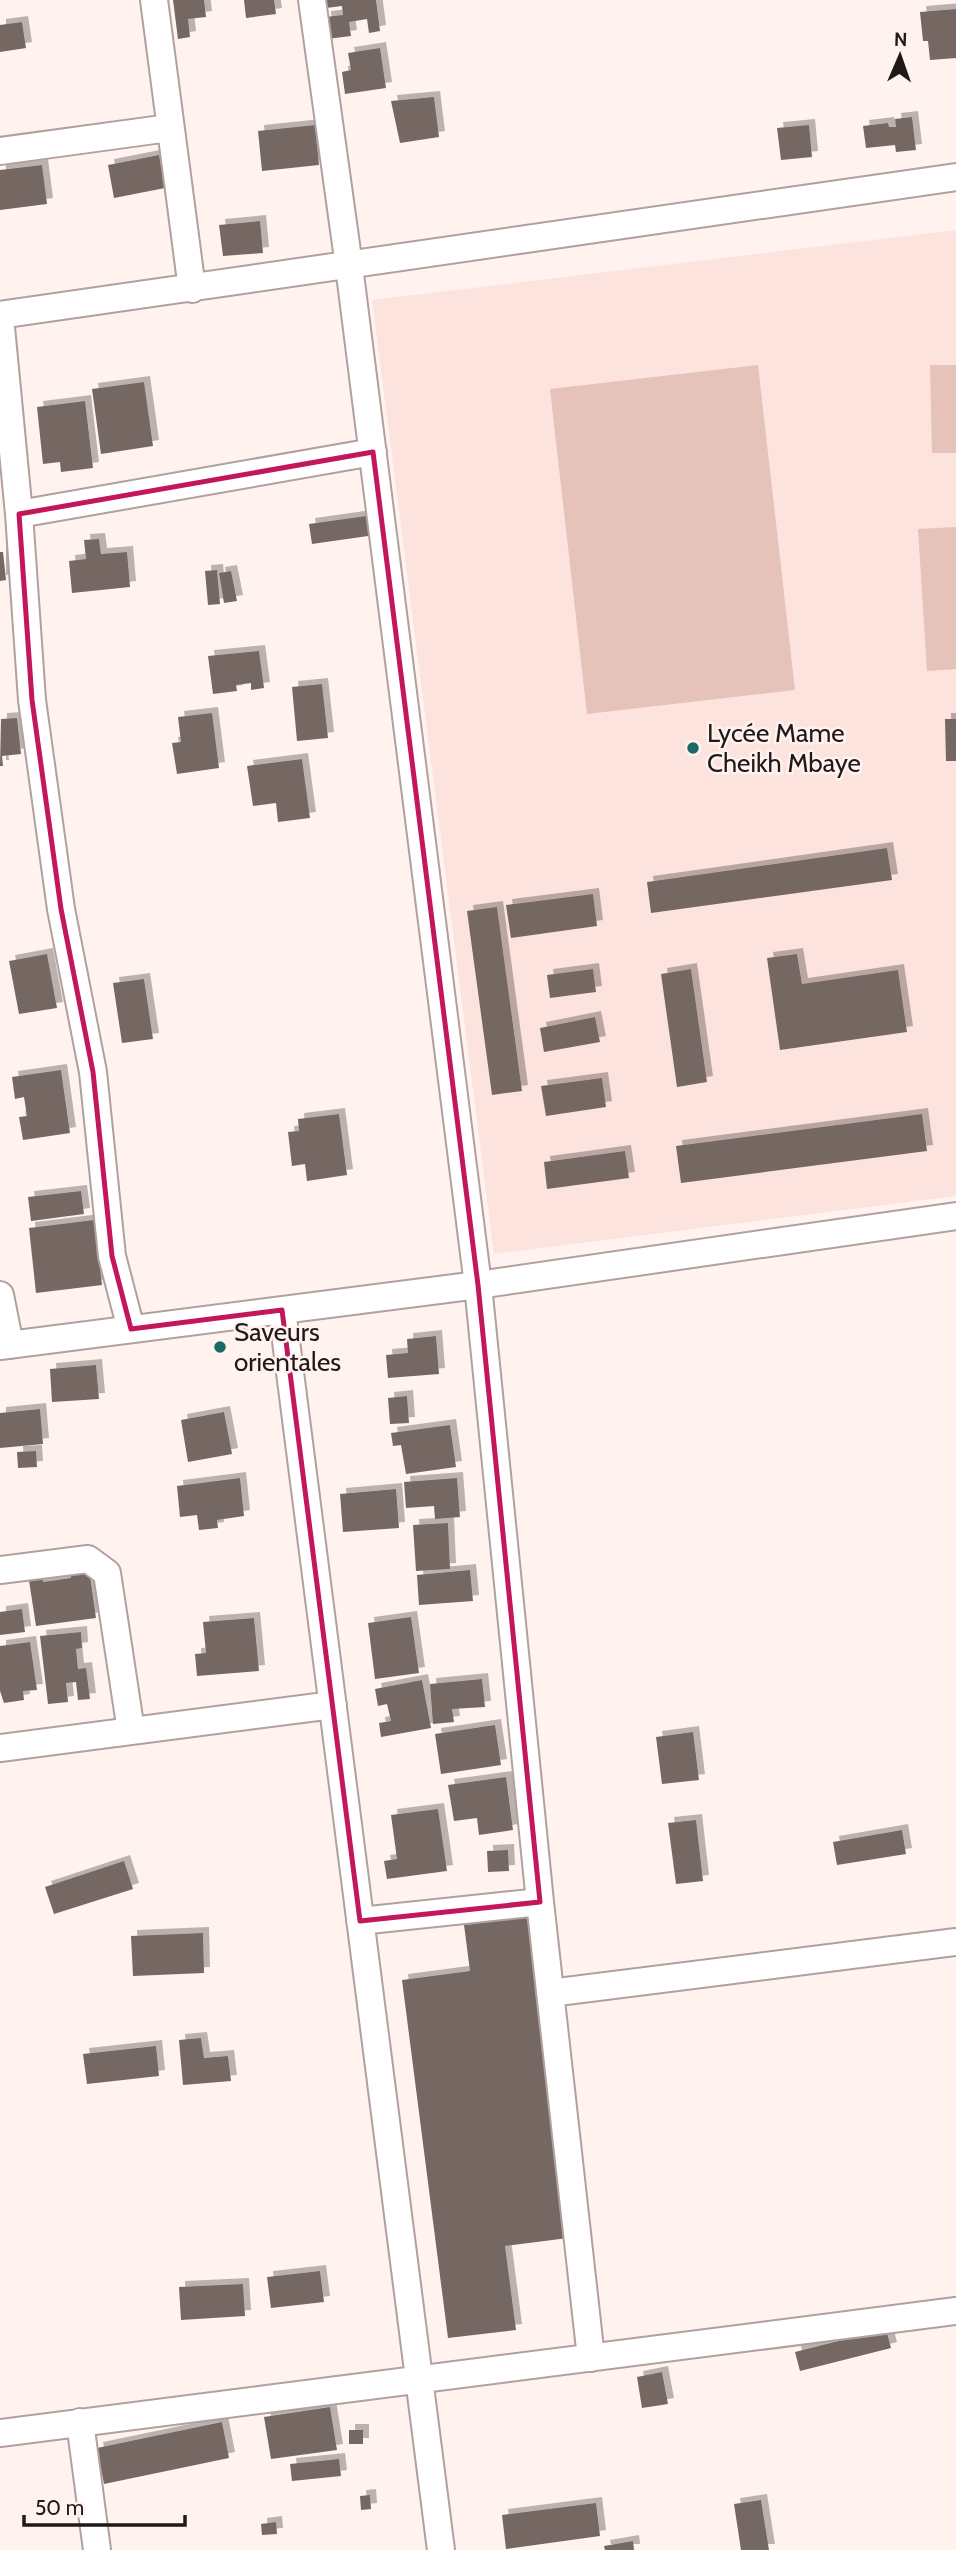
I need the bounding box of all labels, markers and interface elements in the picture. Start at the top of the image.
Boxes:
north arrow [865,21,935,91]
text: N [893,28,908,51]
place label: Lycée Mame Cheikh Mbaye [707,717,861,779]
marker: Lycée Mame Cheikh Mbaye [685,740,701,756]
place label: Saveurs orientales [234,1316,341,1378]
marker: Saveurs orientales [212,1339,228,1355]
scale bar [24,2484,186,2528]
text: 50 m [35,2495,84,2520]

